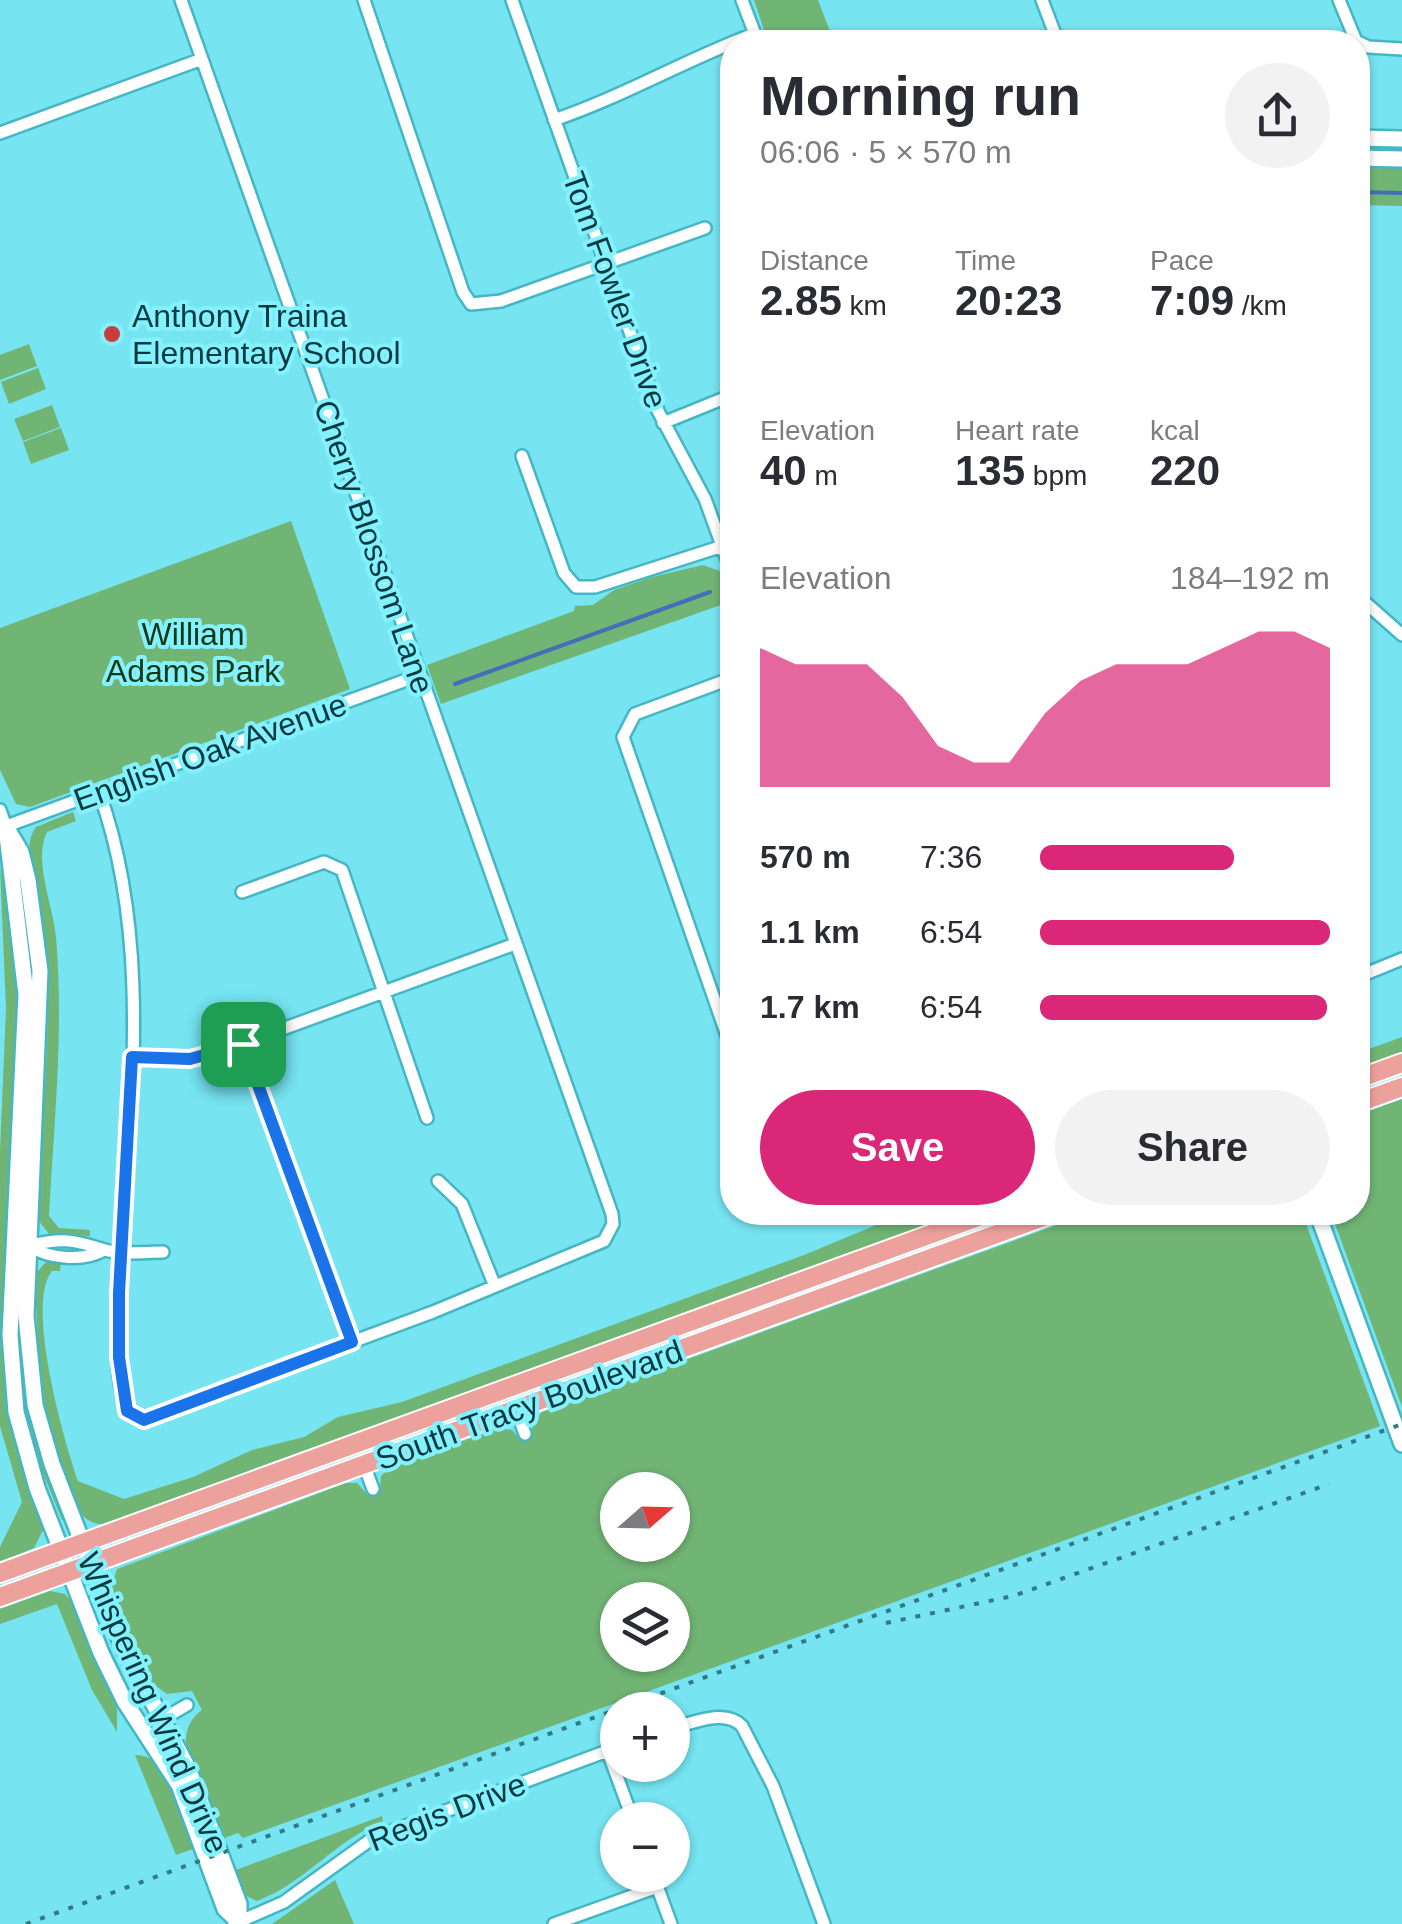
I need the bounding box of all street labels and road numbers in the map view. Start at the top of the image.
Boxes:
street label: Tom Fowler Drive [556,167,674,413]
street label: Cherry Blossom Lane [307,396,441,698]
street label: English Oak Avenue [69,686,351,818]
street label: South Tracy Boulevard [371,1333,687,1477]
street label: Whispering Wind Drive [70,1547,236,1859]
street label: Regis Drive [363,1766,531,1858]

